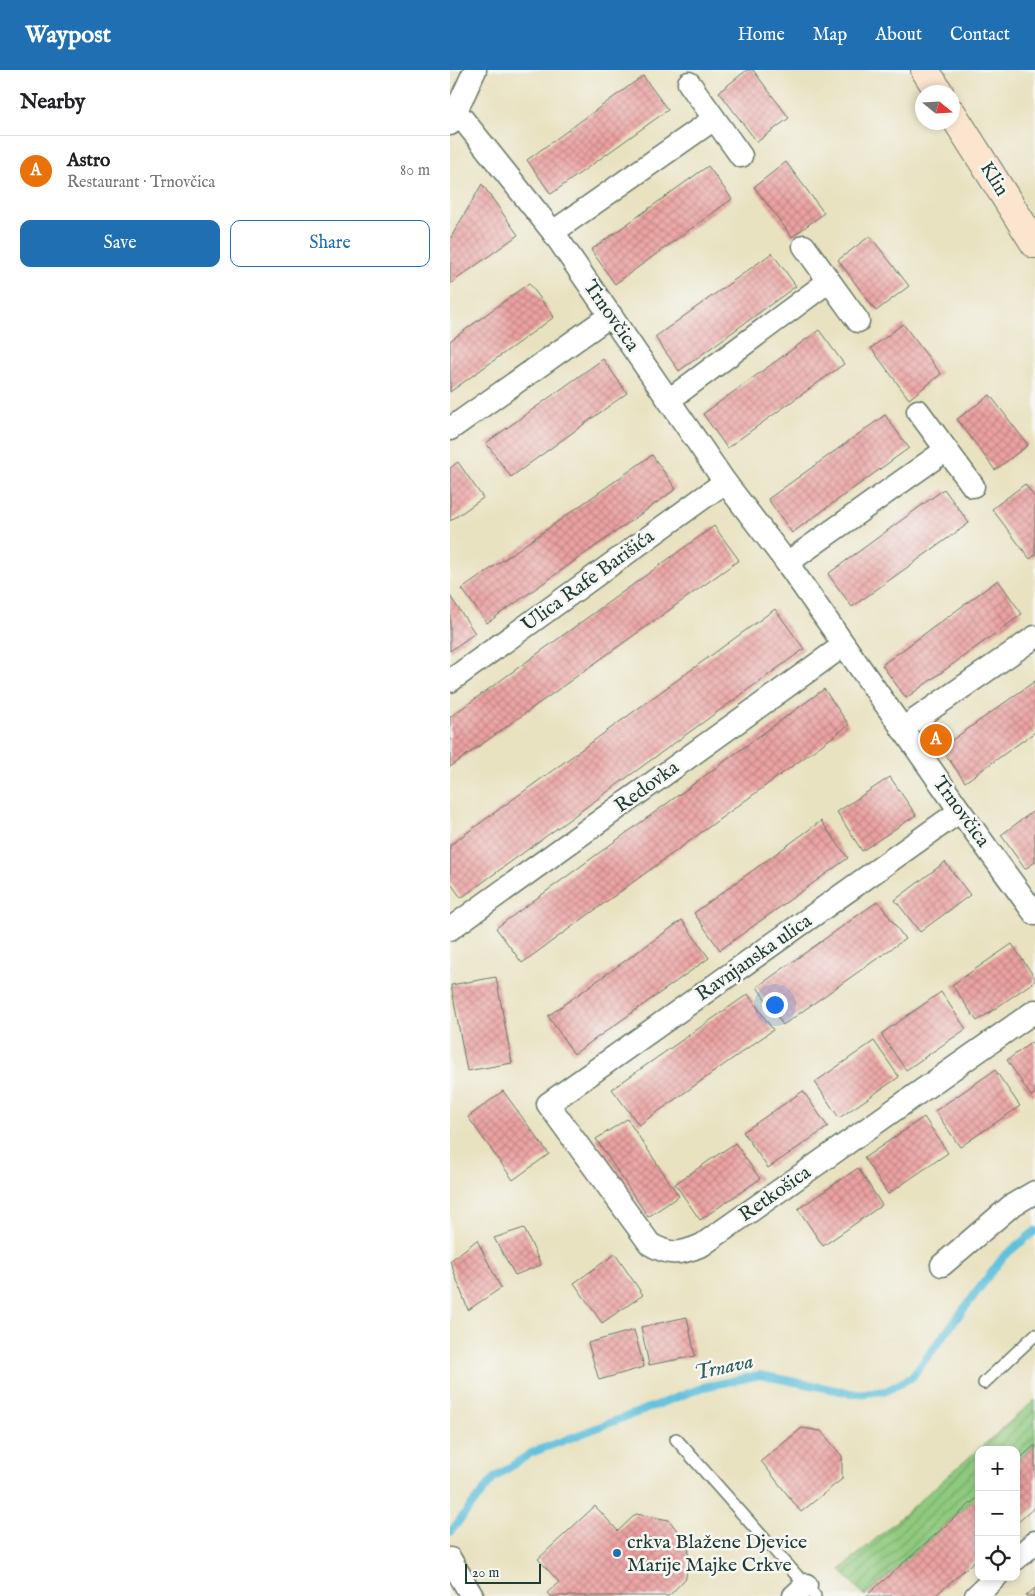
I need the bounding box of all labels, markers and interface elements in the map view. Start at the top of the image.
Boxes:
text: Waypost [25,20,111,51]
text: Home [738,24,785,47]
text: Map [813,24,847,47]
text: About [875,24,922,47]
text: Contact [950,24,1010,47]
north arrow [915,85,960,130]
text: Nearby [20,89,85,116]
text: Astro [67,149,110,173]
street label: Klin [974,157,1014,201]
text: A [31,161,41,181]
text: 80 m [400,161,430,181]
text: Restaurant · Trnovčica [67,173,215,193]
button: Save [20,220,220,267]
button: Share [230,220,430,267]
street label: Trnovčica [577,275,645,357]
street label: Ulica Rafe Barišića [517,524,660,638]
pin: A [920,721,952,759]
street label: Redovka [610,755,684,819]
street label: Trnovčica [927,772,995,853]
street label: Ravnjanska ulica [691,909,817,1007]
your location [762,992,788,1018]
street label: Retkošica [734,1160,816,1228]
water label: Trnava [692,1349,756,1387]
map controls [975,1446,1020,1581]
button: + [975,1446,1020,1491]
button: − [975,1491,1020,1536]
place label: crkva Blažene Djevice Marije Majke Crkve [627,1530,807,1578]
button: locate [975,1536,1020,1581]
marker: crkva Blažene Djevice Marije Majke Crkve [611,1547,623,1559]
scale bar [465,1561,541,1584]
text: 20 m [472,1564,499,1582]

